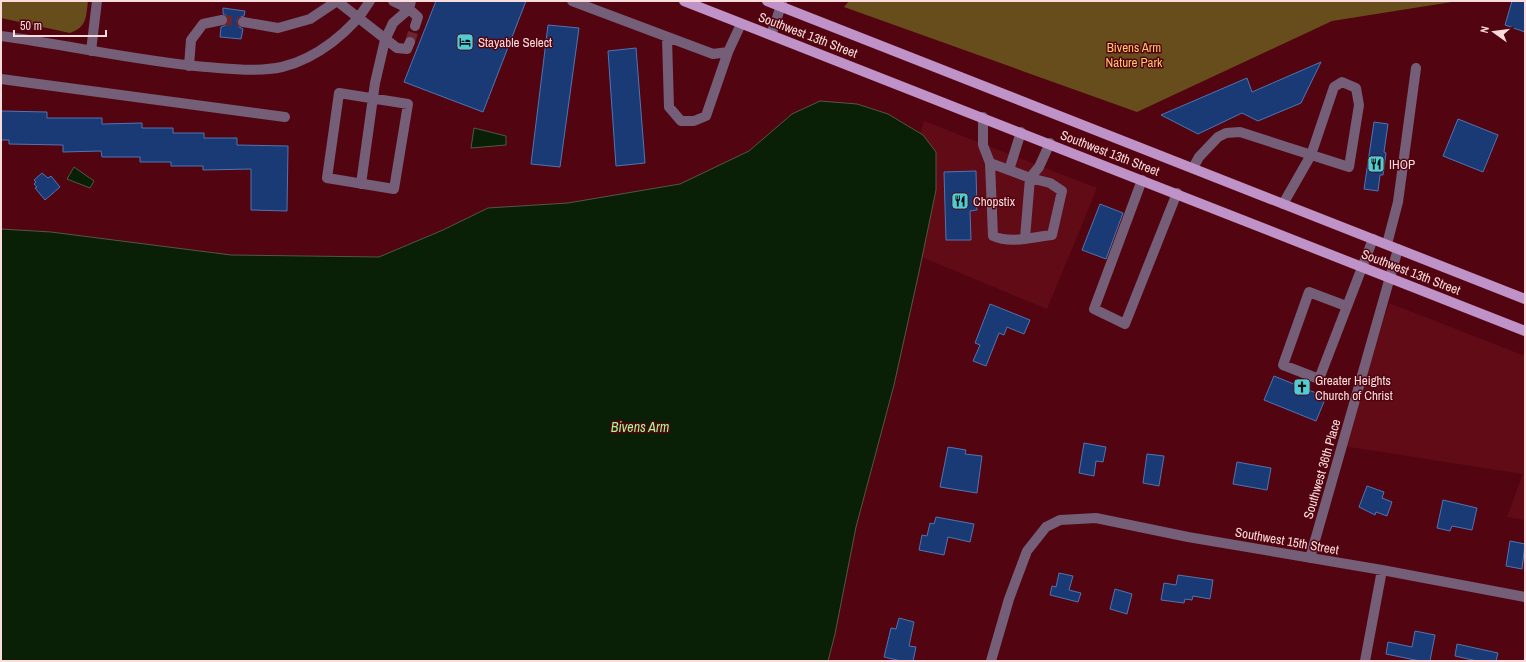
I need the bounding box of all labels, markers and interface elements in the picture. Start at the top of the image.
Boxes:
street label: Southwest 13th Street [756,8,860,62]
scale bar [14,12,106,38]
north arrow [1474,12,1514,52]
text: 50 m [20,18,42,34]
text: N [1477,25,1492,34]
hotel icon: Stayable Select [455,32,475,52]
place label: Stayable Select [478,34,552,51]
park label: Bivens Arm Nature Park [1106,39,1163,71]
street label: Southwest 13th Street [1058,126,1162,180]
restaurant icon: IHOP [1366,154,1386,174]
place label: IHOP [1389,156,1415,173]
restaurant icon: Chopstix [950,191,970,211]
place label: Chopstix [973,193,1016,210]
street label: Southwest 13th Street [1359,245,1463,299]
place label: Greater Heights Church of Christ [1315,372,1393,404]
church icon: Greater Heights Church of Christ [1292,377,1312,397]
street label: Southwest 36th Place [1300,417,1344,521]
water label: Bivens Arm [611,418,669,436]
street label: Southwest 15th Street [1234,524,1340,558]

